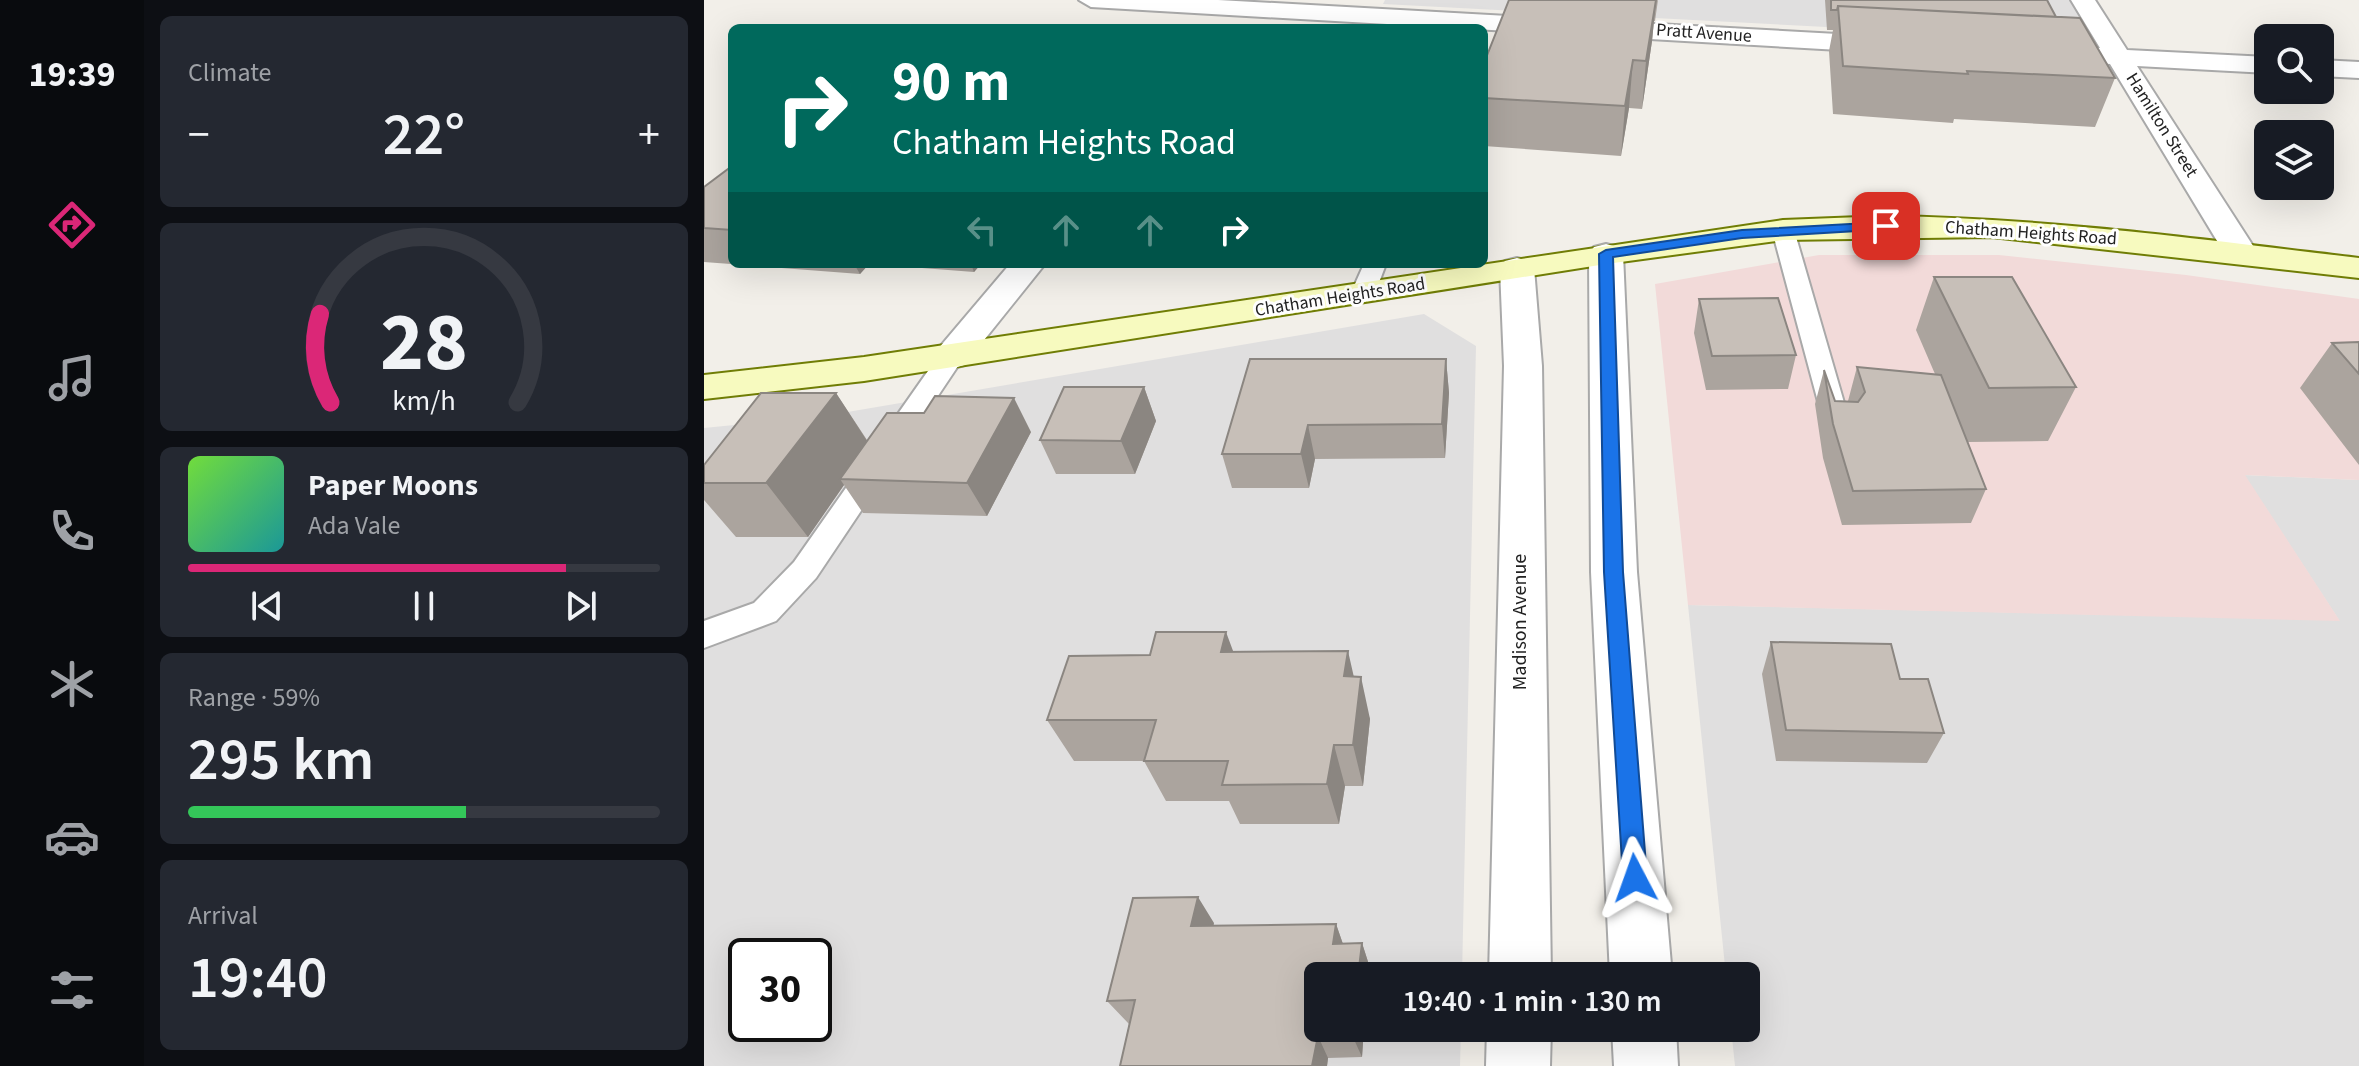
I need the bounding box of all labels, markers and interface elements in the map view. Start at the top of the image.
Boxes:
street label: Pratt Avenue [1655,17,1753,49]
map controls [2254,24,2334,200]
button: search [2254,24,2334,104]
text: 90 m [892,43,1010,122]
text: 19:39 [29,49,115,100]
text: Climate [188,54,272,91]
icon: right [760,56,864,160]
street label: Hamilton Street [2120,68,2204,182]
text: 22° [383,93,465,178]
text: − [188,104,210,167]
text: + [638,104,660,167]
text: Chatham Heights Road [892,117,1236,168]
button: layers [2254,120,2334,200]
pin [1852,192,1920,260]
icon: directions [44,197,100,253]
icon: arrive [1864,204,1908,248]
icon: left [960,208,1004,252]
icon: ahead [1044,208,1088,252]
icon: ahead [1128,208,1172,252]
icon: right [1212,208,1256,252]
street label: Chatham Heights Road [1944,215,2118,251]
street label: Chatham Heights Road [1253,271,1427,323]
text: 28 [380,283,468,401]
icon: music [44,350,100,406]
text: km/h [392,381,456,421]
text: Paper Moons [308,464,478,507]
icon: phone [44,503,100,559]
text: Ada Vale [308,507,400,544]
street label: Madison Avenue [1506,554,1534,690]
icon: previous [245,584,289,628]
icon: pause [402,584,446,628]
icon: next [559,584,603,628]
icon: climate [44,656,100,712]
text: Range · 59% [188,679,320,716]
text: 295 km [188,718,374,803]
icon: car [44,809,100,865]
position arrow [1593,836,1677,920]
text: Arrival [188,897,258,934]
text: 19:40 [188,936,328,1021]
speed limit sign: 30 [728,938,832,1042]
icon: filters [44,962,100,1018]
text: 19:40 · 1 min · 130 m [1402,980,1662,1023]

